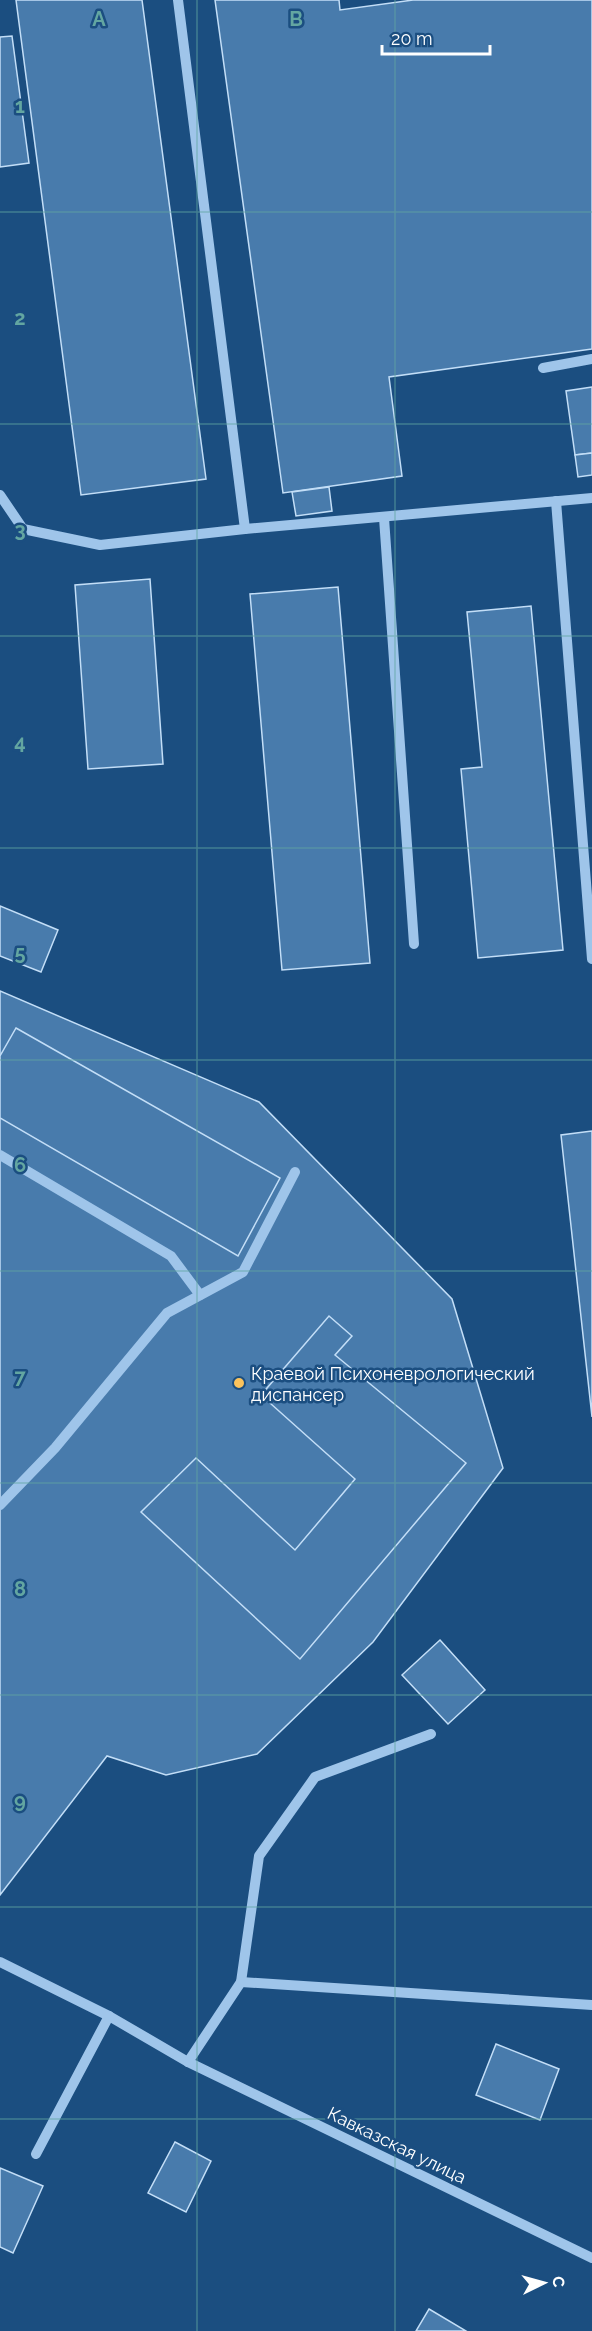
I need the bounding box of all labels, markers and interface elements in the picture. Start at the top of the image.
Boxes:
text: A [92,7,106,31]
text: B [289,7,303,31]
scale bar [382,18,490,56]
text: 20 m [391,28,433,49]
text: 1 [15,94,25,118]
text: 2 [14,306,26,330]
text: 3 [14,518,26,542]
text: 4 [14,730,26,754]
text: 5 [14,941,26,965]
text: 6 [14,1153,26,1177]
place label: Краевой Психоневрологический диспансер [251,1363,535,1405]
text: 7 [14,1365,26,1389]
marker: Краевой Психоневрологический диспансер [232,1376,246,1390]
text: 8 [14,1577,26,1601]
text: 9 [14,1789,26,1813]
street label: Кавказская улица [324,2102,470,2188]
north arrow [514,2253,574,2313]
text: С [549,2275,568,2288]

